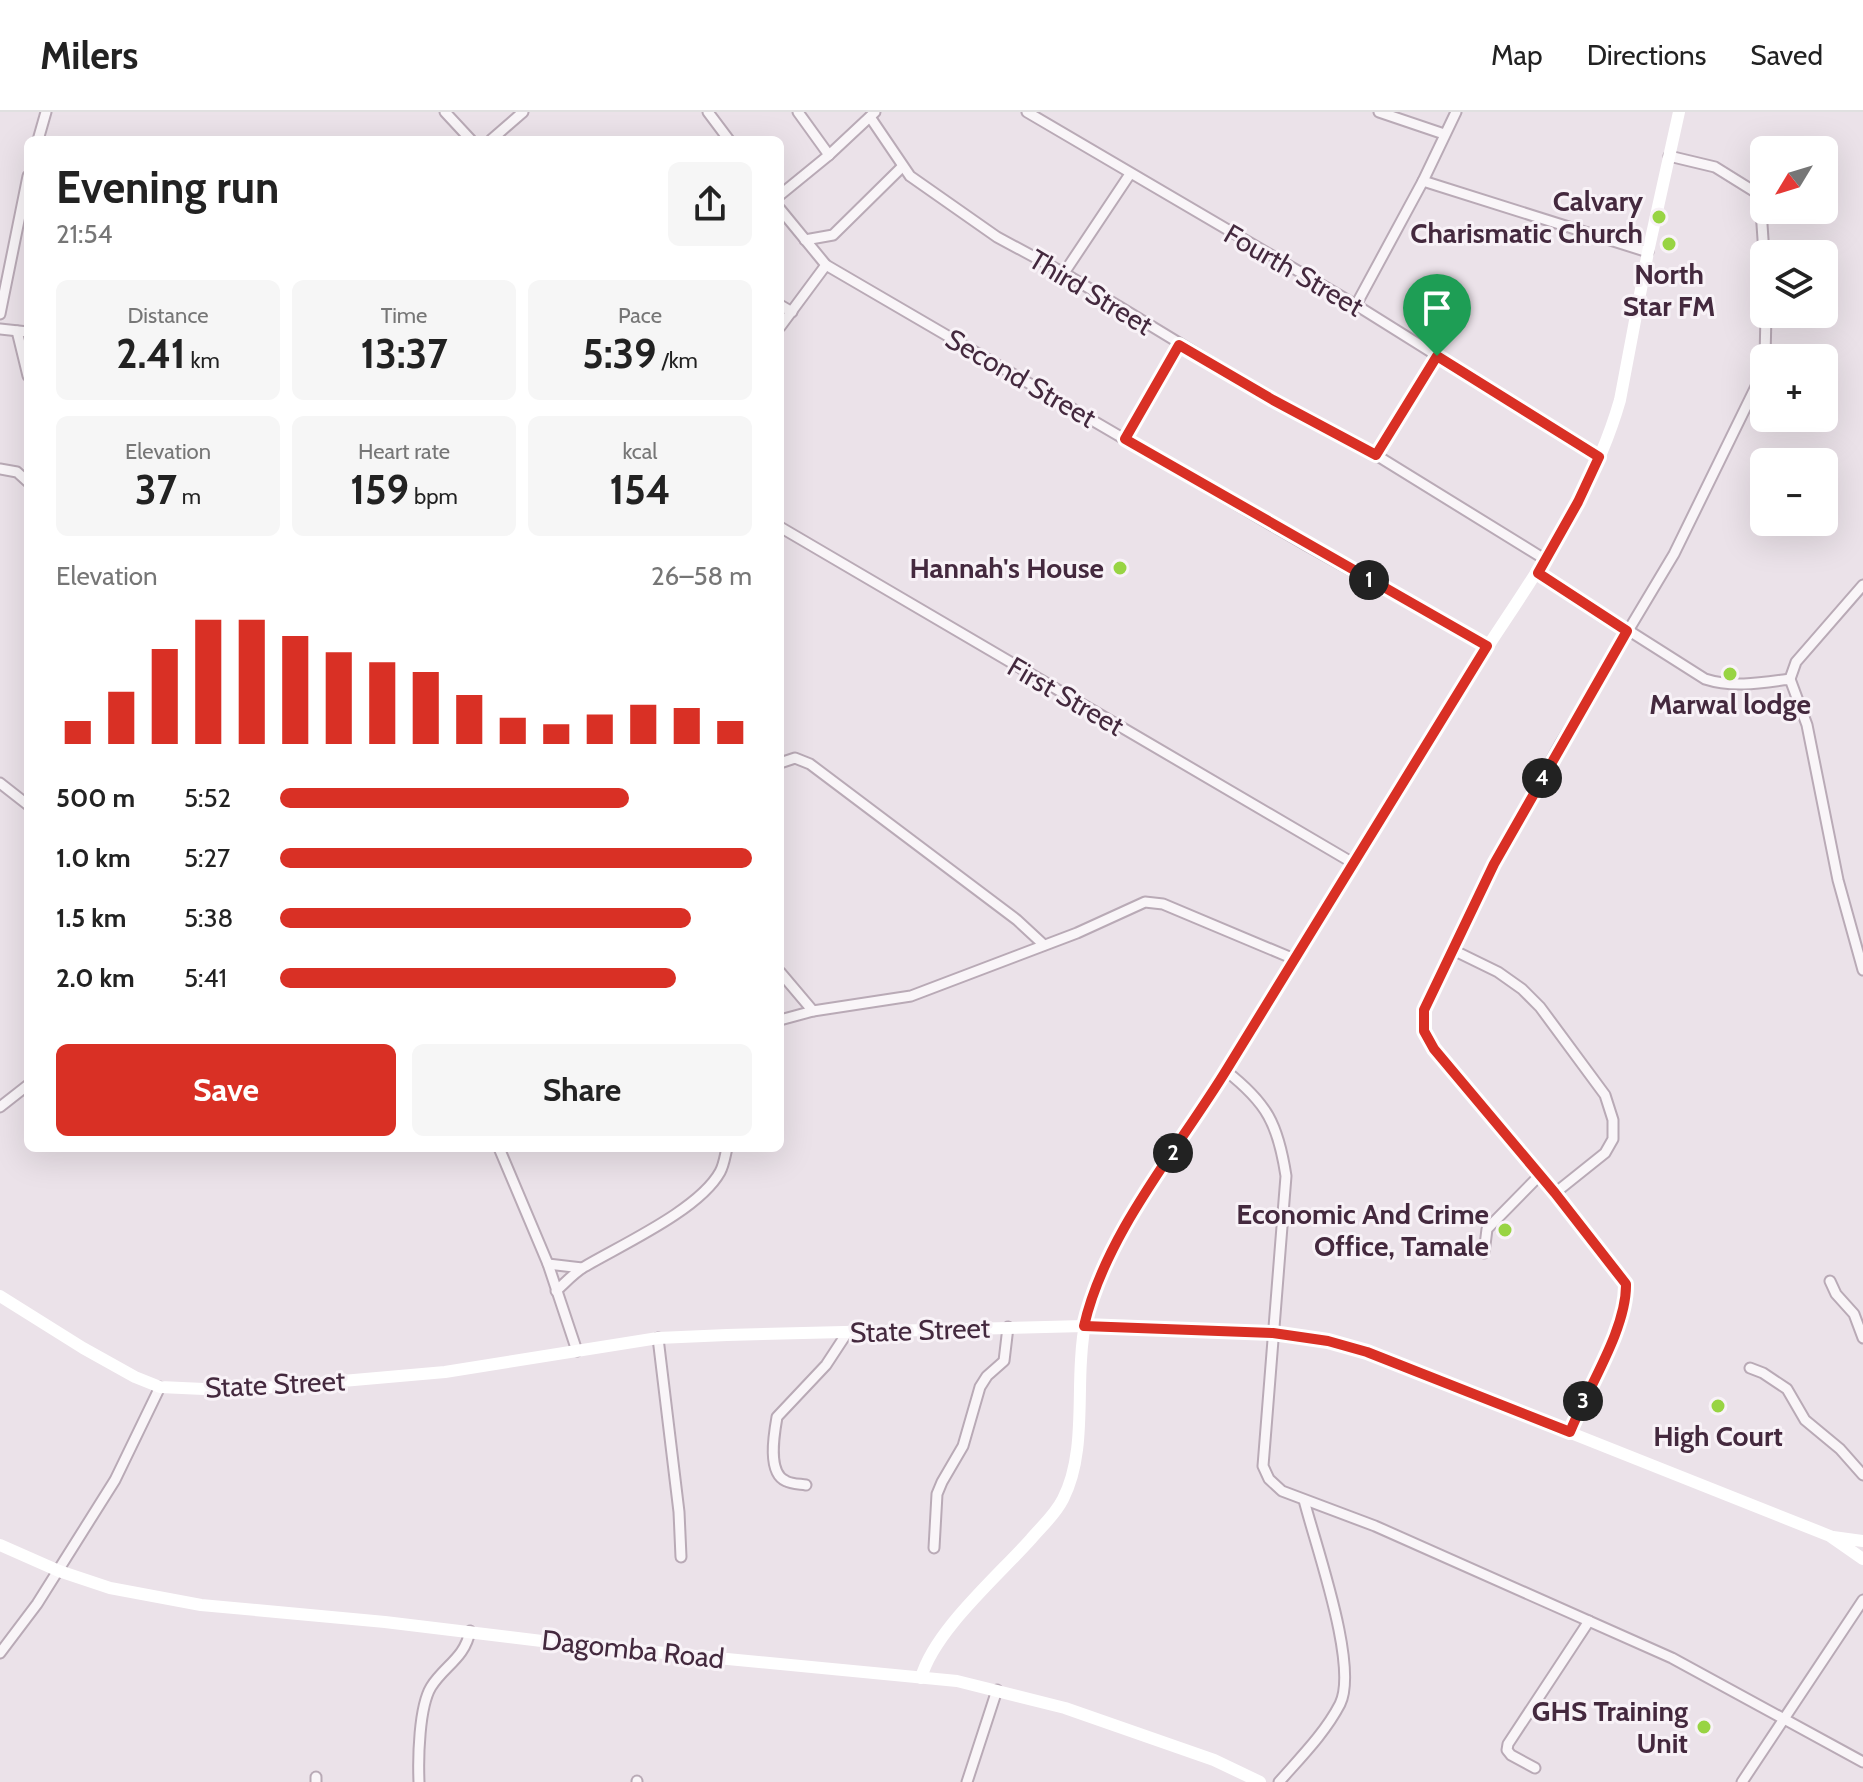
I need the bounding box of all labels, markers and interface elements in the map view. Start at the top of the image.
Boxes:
text: Milers [40,32,138,79]
text: Map [1491,38,1543,72]
text: Directions [1587,38,1706,72]
text: Saved [1750,38,1823,72]
north arrow [1750,136,1838,224]
map controls [1750,136,1838,536]
text: Evening run [56,161,279,214]
button: share [668,162,752,246]
place label: Calvary Charismatic Church [1410,184,1643,250]
marker: Calvary Charismatic Church [1650,208,1668,226]
street label: Fourth Street [1218,216,1370,324]
text: 21:54 [56,218,113,250]
marker: North Star FM [1660,235,1678,253]
button: layers [1750,240,1838,328]
street label: Third Street [1023,242,1159,342]
place label: North Star FM [1623,257,1715,323]
pin [1403,274,1471,356]
icon: arrive [1415,286,1459,330]
text: Distance [128,302,208,329]
text: Time [381,302,427,329]
text: Pace [618,302,662,329]
street label: Second Street [940,321,1102,435]
text: 2.41 [116,329,186,378]
text: 13:37 [360,329,448,378]
text: 5:39 [582,329,657,378]
button: + [1750,344,1838,432]
text: km [186,347,220,374]
text: /km [657,347,698,374]
text: Elevation [125,438,211,465]
text: Heart rate [358,438,450,465]
text: kcal [622,438,658,465]
button: − [1750,448,1838,536]
text: 37 [135,465,177,514]
text: 159 [350,465,409,514]
text: 154 [609,465,671,514]
text: m [177,483,201,510]
text: bpm [409,483,458,510]
place label: Hannah's House [909,551,1104,585]
marker: Hannah's House [1111,559,1129,577]
text: Elevation [56,560,158,592]
text: 26–58 m [651,560,752,592]
pin: 1 [1349,560,1389,600]
text: 1 [1365,566,1373,593]
street label: First Street [1002,649,1130,743]
marker: Marwal lodge [1721,665,1739,683]
place label: Marwal lodge [1649,687,1811,721]
pin: 4 [1522,758,1562,798]
text: 4 [1535,764,1549,791]
text: 500 m [56,782,135,814]
text: 5:52 [184,782,231,814]
text: 1.0 km [56,842,131,874]
text: 5:27 [184,842,230,874]
text: 1.5 km [56,902,126,934]
text: 5:38 [184,902,233,934]
text: 2.0 km [56,962,135,994]
text: 5:41 [184,962,227,994]
button: Save [56,1044,396,1136]
button: Share [412,1044,752,1136]
pin: 2 [1153,1133,1193,1173]
text: 2 [1167,1139,1179,1166]
place label: Economic And Crime Office, Tamale [1236,1197,1489,1263]
marker: Economic And Crime Office, Tamale [1496,1221,1514,1239]
street label: State Street [849,1311,991,1349]
street label: State Street [204,1363,346,1405]
pin: 3 [1563,1381,1603,1421]
text: 3 [1577,1387,1589,1414]
marker: High Court [1709,1397,1727,1415]
place label: High Court [1653,1419,1783,1453]
street label: Dagomba Road [540,1623,726,1675]
place label: GHS Training Unit [1532,1694,1688,1760]
marker: GHS Training Unit [1695,1718,1713,1736]

